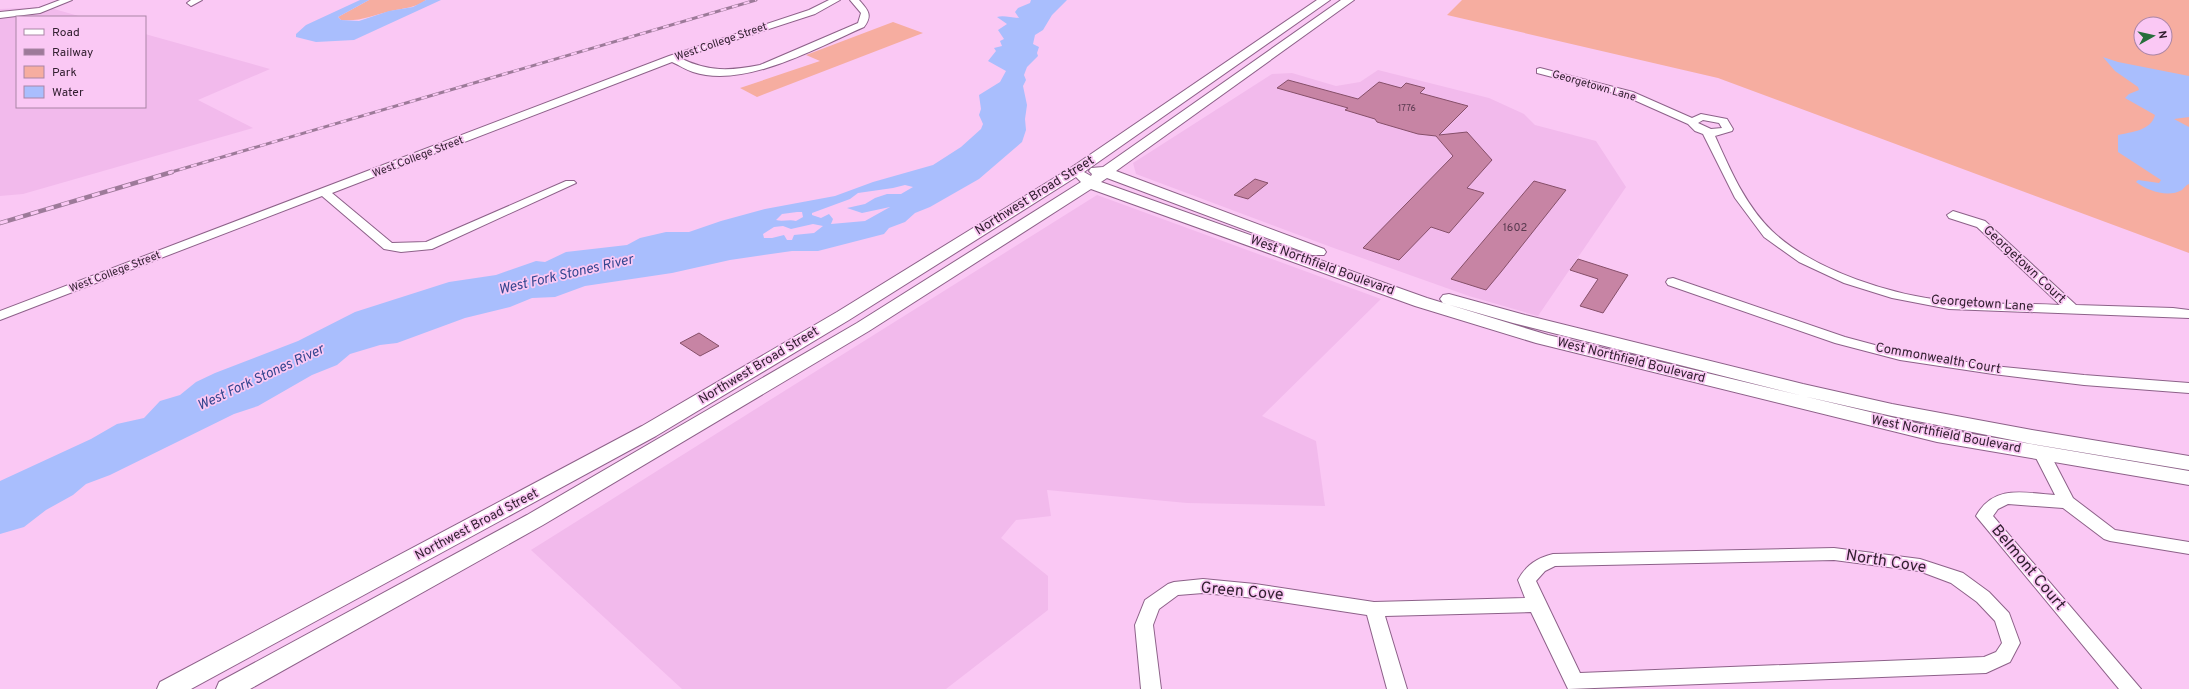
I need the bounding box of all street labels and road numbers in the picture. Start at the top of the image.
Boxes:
street label: West College Street [673,20,769,64]
street label: Georgetown Lane [1550,67,1638,105]
street label: West College Street [370,133,466,181]
street label: Northwest Broad Street [973,153,1098,239]
street label: Georgetown Court [1979,223,2069,307]
street label: West Northfield Boulevard [1248,232,1396,300]
street label: West College Street [67,248,163,296]
street label: Georgetown Lane [1930,292,2034,316]
street label: Northwest Broad Street [696,324,822,408]
street label: West Northfield Boulevard [1555,335,1707,387]
street label: Commonwealth Court [1874,340,2002,378]
street label: West Northfield Boulevard [1870,413,2022,457]
street label: Northwest Broad Street [413,486,541,564]
street label: Belmont Court [1986,521,2070,615]
street label: North Cove [1844,546,1928,578]
street label: Green Cove [1200,578,1284,606]

